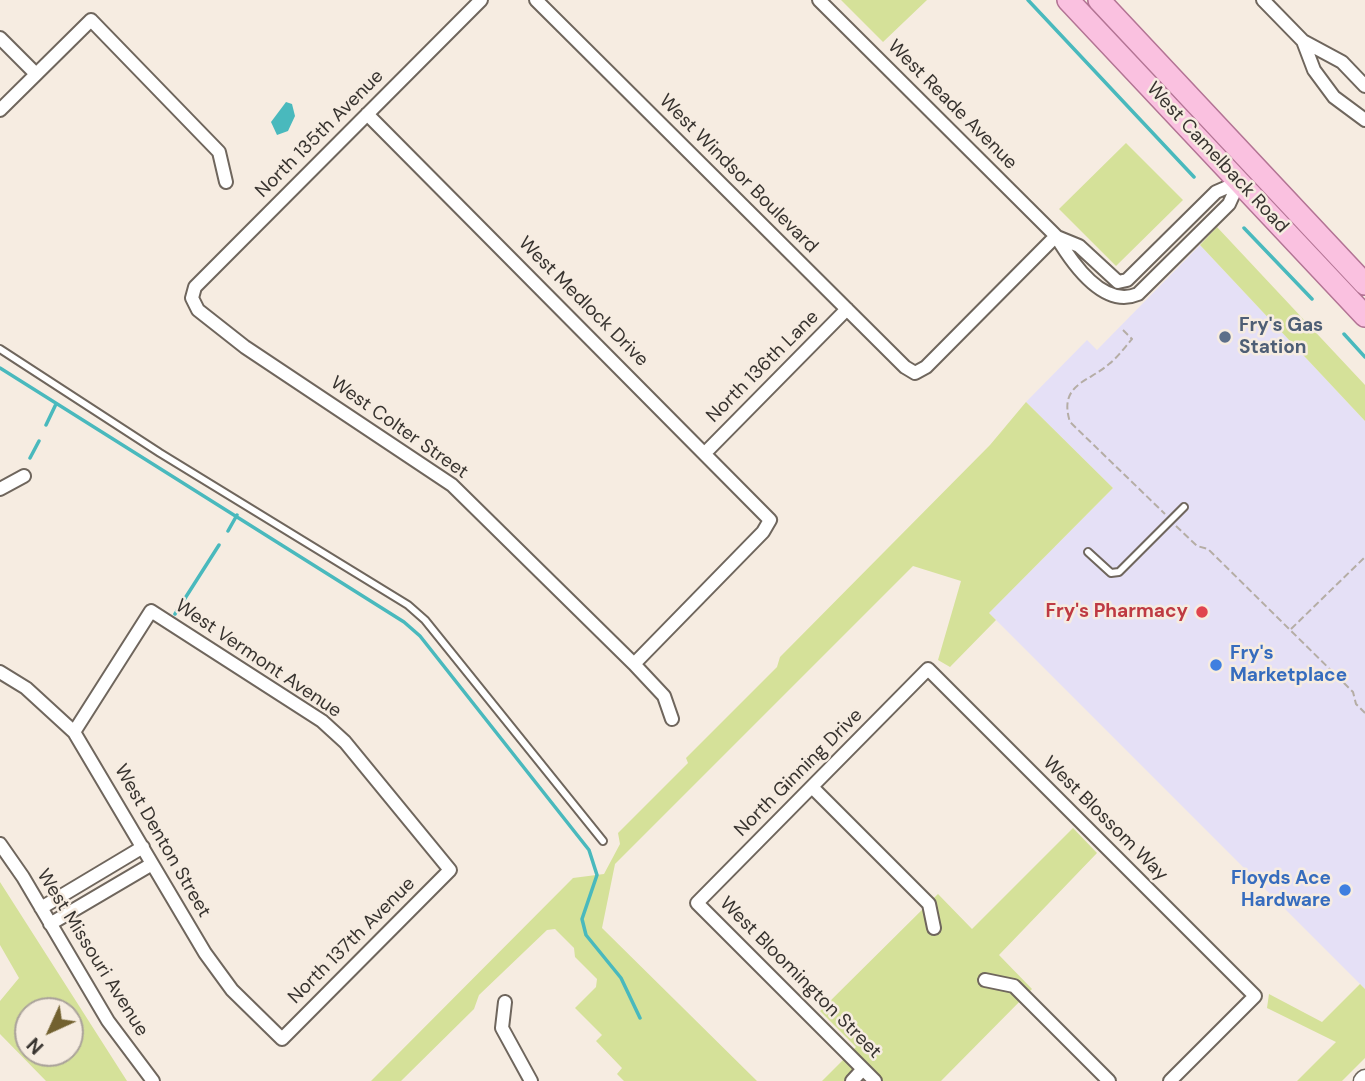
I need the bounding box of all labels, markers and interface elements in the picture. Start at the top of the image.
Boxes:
street label: West Reade Avenue [882,35,1022,175]
street label: North 135th Avenue [251,65,389,203]
street label: West Camelback Road [1141,78,1293,238]
street label: West Windsor Boulevard [654,90,822,258]
street label: West Medlock Drive [513,232,653,372]
street label: North 136th Lane [702,306,824,428]
place label: Fry's Gas Station [1239,315,1323,359]
marker: Fry's Gas Station [1217,329,1233,345]
street label: West Colter Street [326,372,472,484]
street label: West Vermont Avenue [171,595,345,723]
place label: Fry's Pharmacy [1046,601,1188,623]
marker: Fry's Pharmacy [1194,604,1210,620]
place label: Fry's Marketplace [1230,643,1347,687]
marker: Fry's Marketplace [1208,657,1224,673]
street label: North Ginning Drive [730,704,868,842]
street label: West Blossom Way [1038,752,1172,886]
street label: West Denton Street [109,760,215,922]
street label: West Missouri Avenue [31,865,153,1041]
place label: Floyds Ace Hardware [1231,868,1331,912]
street label: North 137th Avenue [284,873,420,1009]
marker: Floyds Ace Hardware [1337,882,1353,898]
street label: West Bloomington Street [714,892,886,1064]
north arrow [14,997,84,1067]
text: N [21,1032,49,1060]

